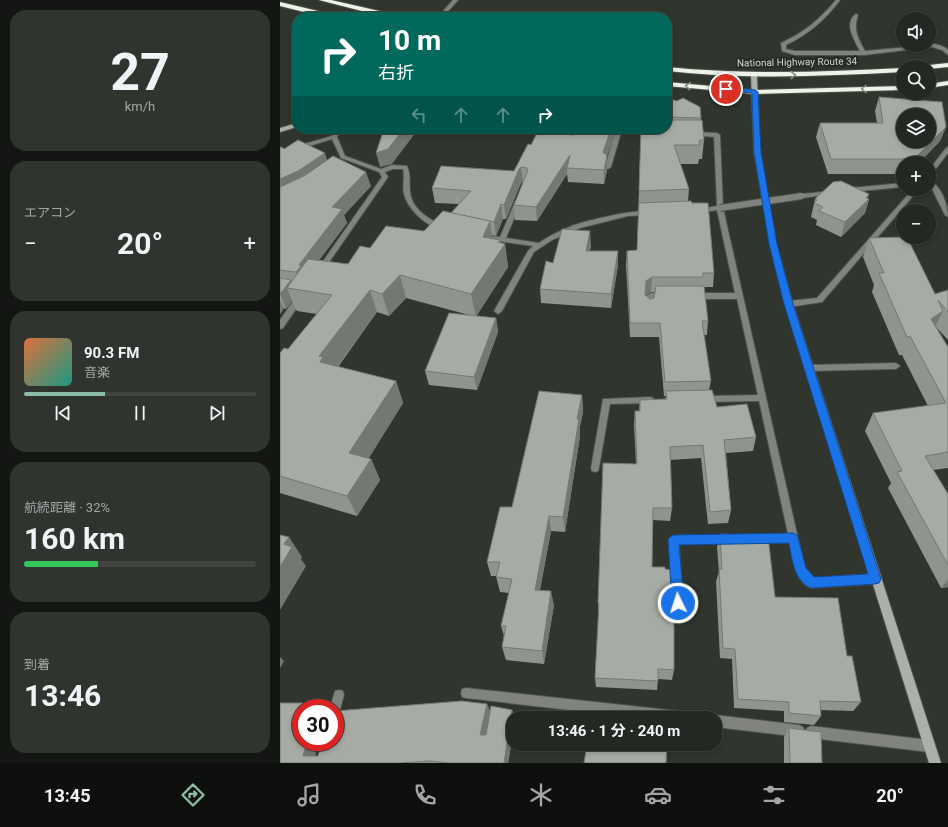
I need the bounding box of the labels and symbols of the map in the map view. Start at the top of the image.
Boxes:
street label: National Highway Route 34 [737,55,858,69]
one-way arrow [790,71,796,79]
pin [709,72,743,106]
one-way arrow [685,82,691,91]
one-way arrow [861,85,867,94]
position arrow [657,582,699,624]
speed limit sign: 30 [292,699,344,751]

